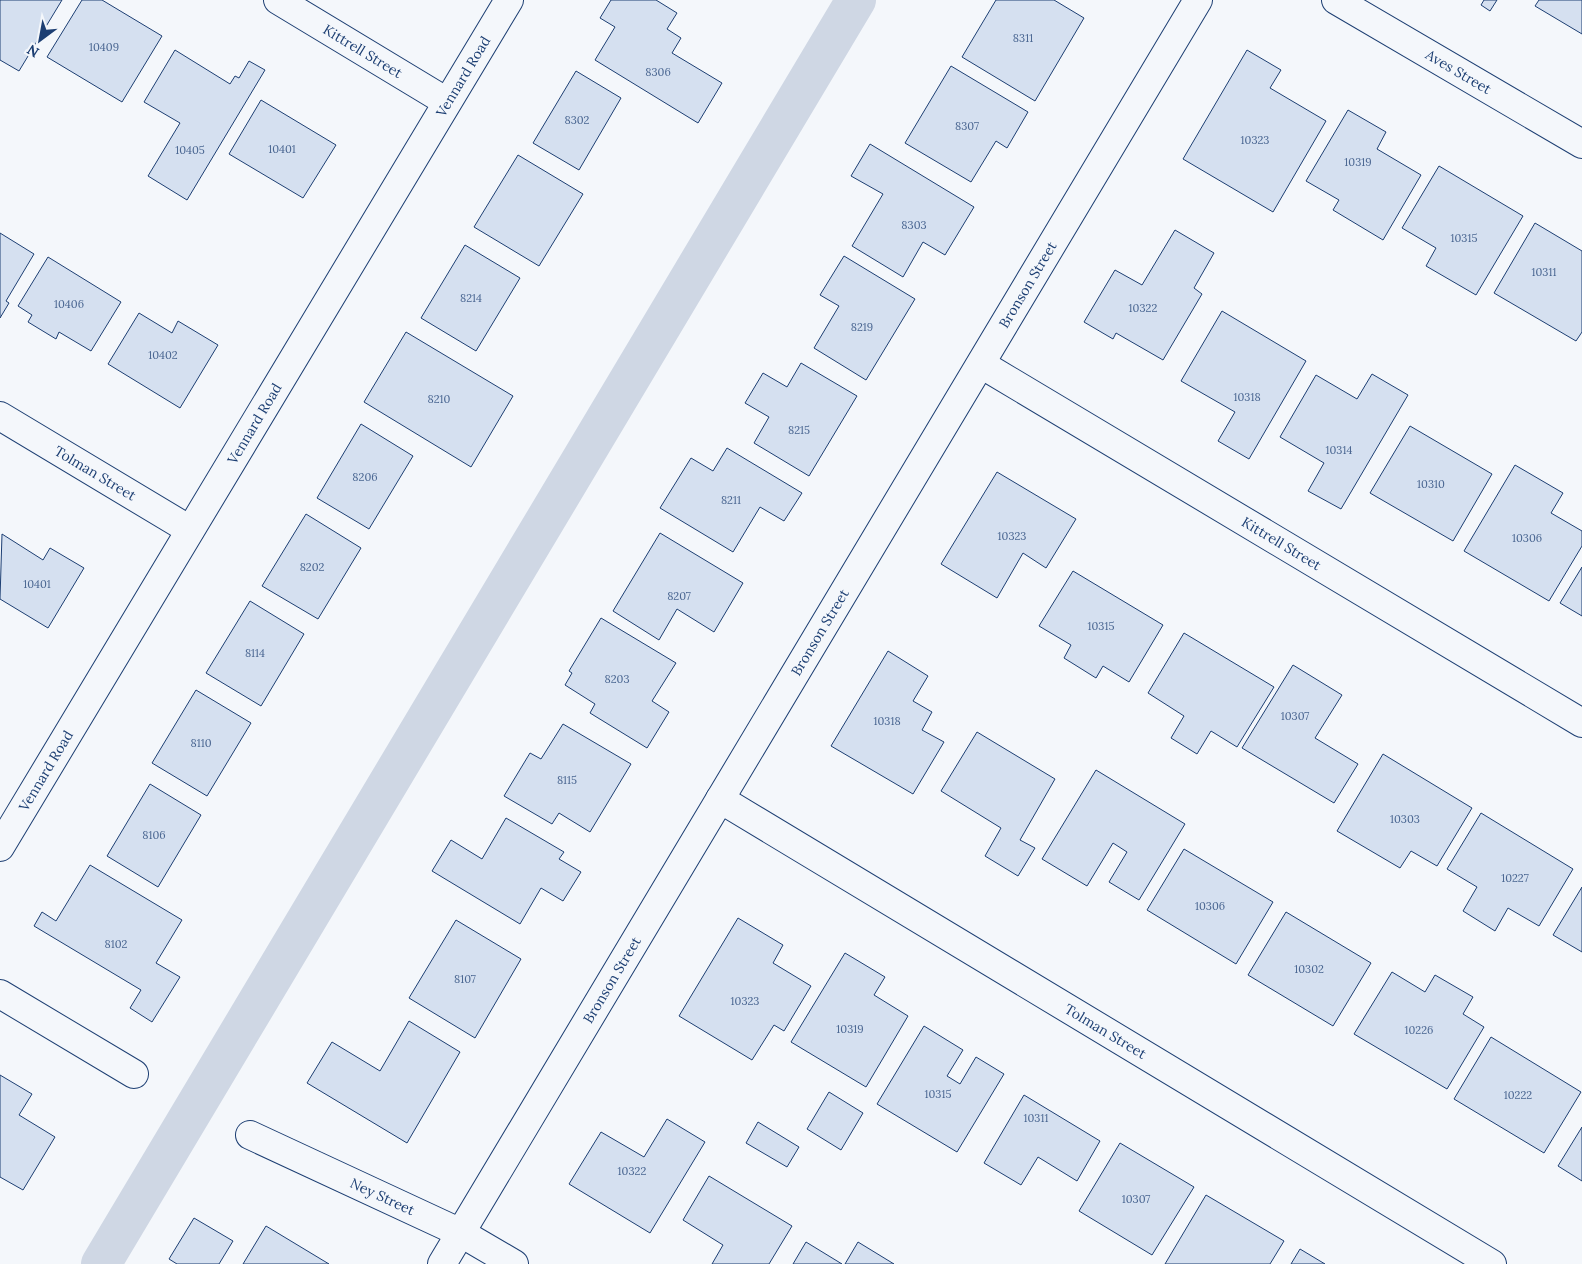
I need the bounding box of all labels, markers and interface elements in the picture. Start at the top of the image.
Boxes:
north arrow [15,15,65,65]
street label: Kittrell Street [320,20,406,82]
house number: 8311 [1013,31,1033,45]
street label: Vennard Road [431,33,494,121]
text: N [24,40,42,62]
house number: 10409 [89,40,119,54]
street label: Aves Street [1422,45,1495,98]
house number: 8306 [645,65,671,79]
house number: 8302 [565,113,590,127]
house number: 8307 [955,119,979,133]
house number: 10323 [1241,133,1269,147]
house number: 10401 [268,142,296,156]
house number: 10405 [175,143,205,157]
house number: 10319 [1344,155,1372,169]
house number: 8303 [901,218,927,232]
house number: 10315 [1451,231,1477,245]
street label: Bronson Street [995,238,1061,331]
house number: 10311 [1532,265,1556,279]
house number: 8214 [460,291,482,305]
house number: 10406 [54,297,84,311]
house number: 10322 [1129,301,1157,315]
house number: 8219 [851,320,873,334]
house number: 10402 [148,348,178,362]
street label: Vennard Road [223,380,286,468]
house number: 10318 [1233,390,1261,404]
house number: 8210 [428,392,451,406]
house number: 8215 [788,423,810,437]
street label: Tolman Street [51,442,140,505]
house number: 10314 [1326,443,1352,457]
house number: 8206 [352,470,378,484]
house number: 10310 [1417,477,1445,491]
house number: 8211 [721,493,741,507]
street label: Kittrell Street [1239,513,1325,574]
house number: 10323 [998,529,1026,543]
house number: 10306 [1512,531,1542,545]
house number: 8202 [300,560,324,574]
house number: 10401 [23,577,51,591]
street label: Bronson Street [787,585,853,679]
house number: 8207 [667,589,691,603]
house number: 10315 [1088,619,1114,633]
house number: 8114 [245,646,265,660]
house number: 8203 [604,672,630,686]
house number: 10307 [1281,709,1309,723]
house number: 10318 [873,714,901,728]
street label: Vennard Road [14,727,77,815]
house number: 8110 [190,736,212,750]
house number: 8115 [557,773,577,787]
house number: 10303 [1390,812,1420,826]
house number: 8106 [142,828,166,842]
house number: 10227 [1501,871,1529,885]
house number: 10306 [1195,899,1225,913]
street label: Bronson Street [579,933,645,1027]
house number: 8102 [105,937,128,951]
house number: 10302 [1294,962,1324,976]
house number: 8107 [454,972,476,986]
house number: 10323 [731,994,759,1008]
street label: Tolman Street [1061,1000,1150,1063]
house number: 10319 [836,1022,864,1036]
house number: 10226 [1405,1023,1433,1037]
house number: 10315 [925,1087,951,1101]
house number: 10222 [1504,1088,1532,1102]
house number: 10311 [1024,1111,1048,1125]
house number: 10322 [618,1164,646,1178]
street label: Ney Street [347,1174,418,1219]
house number: 10307 [1122,1192,1150,1206]

